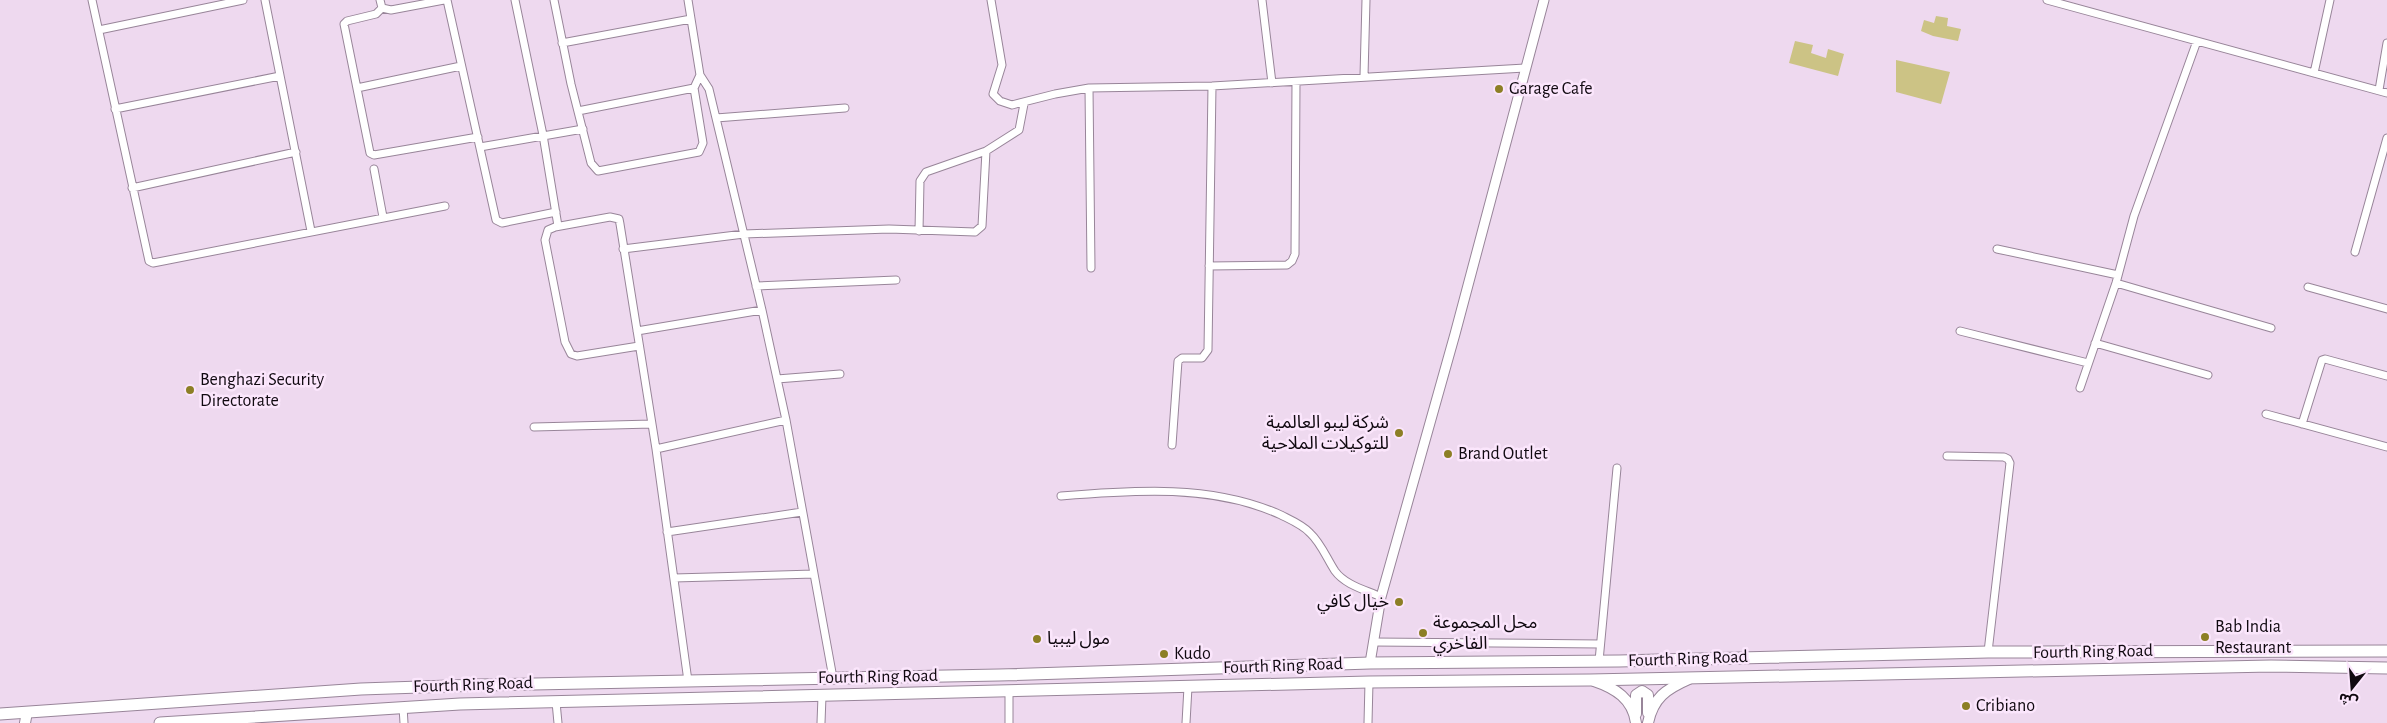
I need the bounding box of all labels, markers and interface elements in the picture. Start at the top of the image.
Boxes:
place label: Garage Cafe [1509,80,1593,98]
marker: Garage Cafe [1493,83,1505,95]
place label: Benghazi Security Directorate [200,371,325,410]
marker: Benghazi Security Directorate [184,384,196,396]
place label: شركة ليبو العالمية للتوكيلات الملاحية [1262,414,1389,454]
marker: شركة ليبو العالمية للتوكيلات الملاحية [1393,427,1405,439]
place label: Brand Outlet [1458,445,1548,463]
marker: Brand Outlet [1442,448,1454,460]
place label: خيال كافي [1317,593,1389,614]
marker: خيال كافي [1393,596,1405,608]
place label: محل المجموعة الفاخري [1433,614,1538,656]
place label: Bab India Restaurant [2215,618,2291,657]
marker: محل المجموعة الفاخري [1417,627,1429,639]
place label: مول ليبيا [1047,630,1110,649]
marker: Bab India Restaurant [2199,631,2211,643]
marker: مول ليبيا [1031,633,1043,645]
street label: Fourth Ring Road [2033,642,2153,662]
place label: Kudo [1174,645,1211,663]
marker: Kudo [1158,648,1170,660]
street label: Fourth Ring Road [1628,648,1748,670]
street label: Fourth Ring Road [1223,655,1343,677]
north arrow [2327,663,2377,713]
street label: Fourth Ring Road [818,667,938,687]
street label: Fourth Ring Road [413,674,533,696]
text: ش [2337,690,2360,709]
place label: Cribiano [1976,697,2035,715]
marker: Cribiano [1960,700,1972,712]

